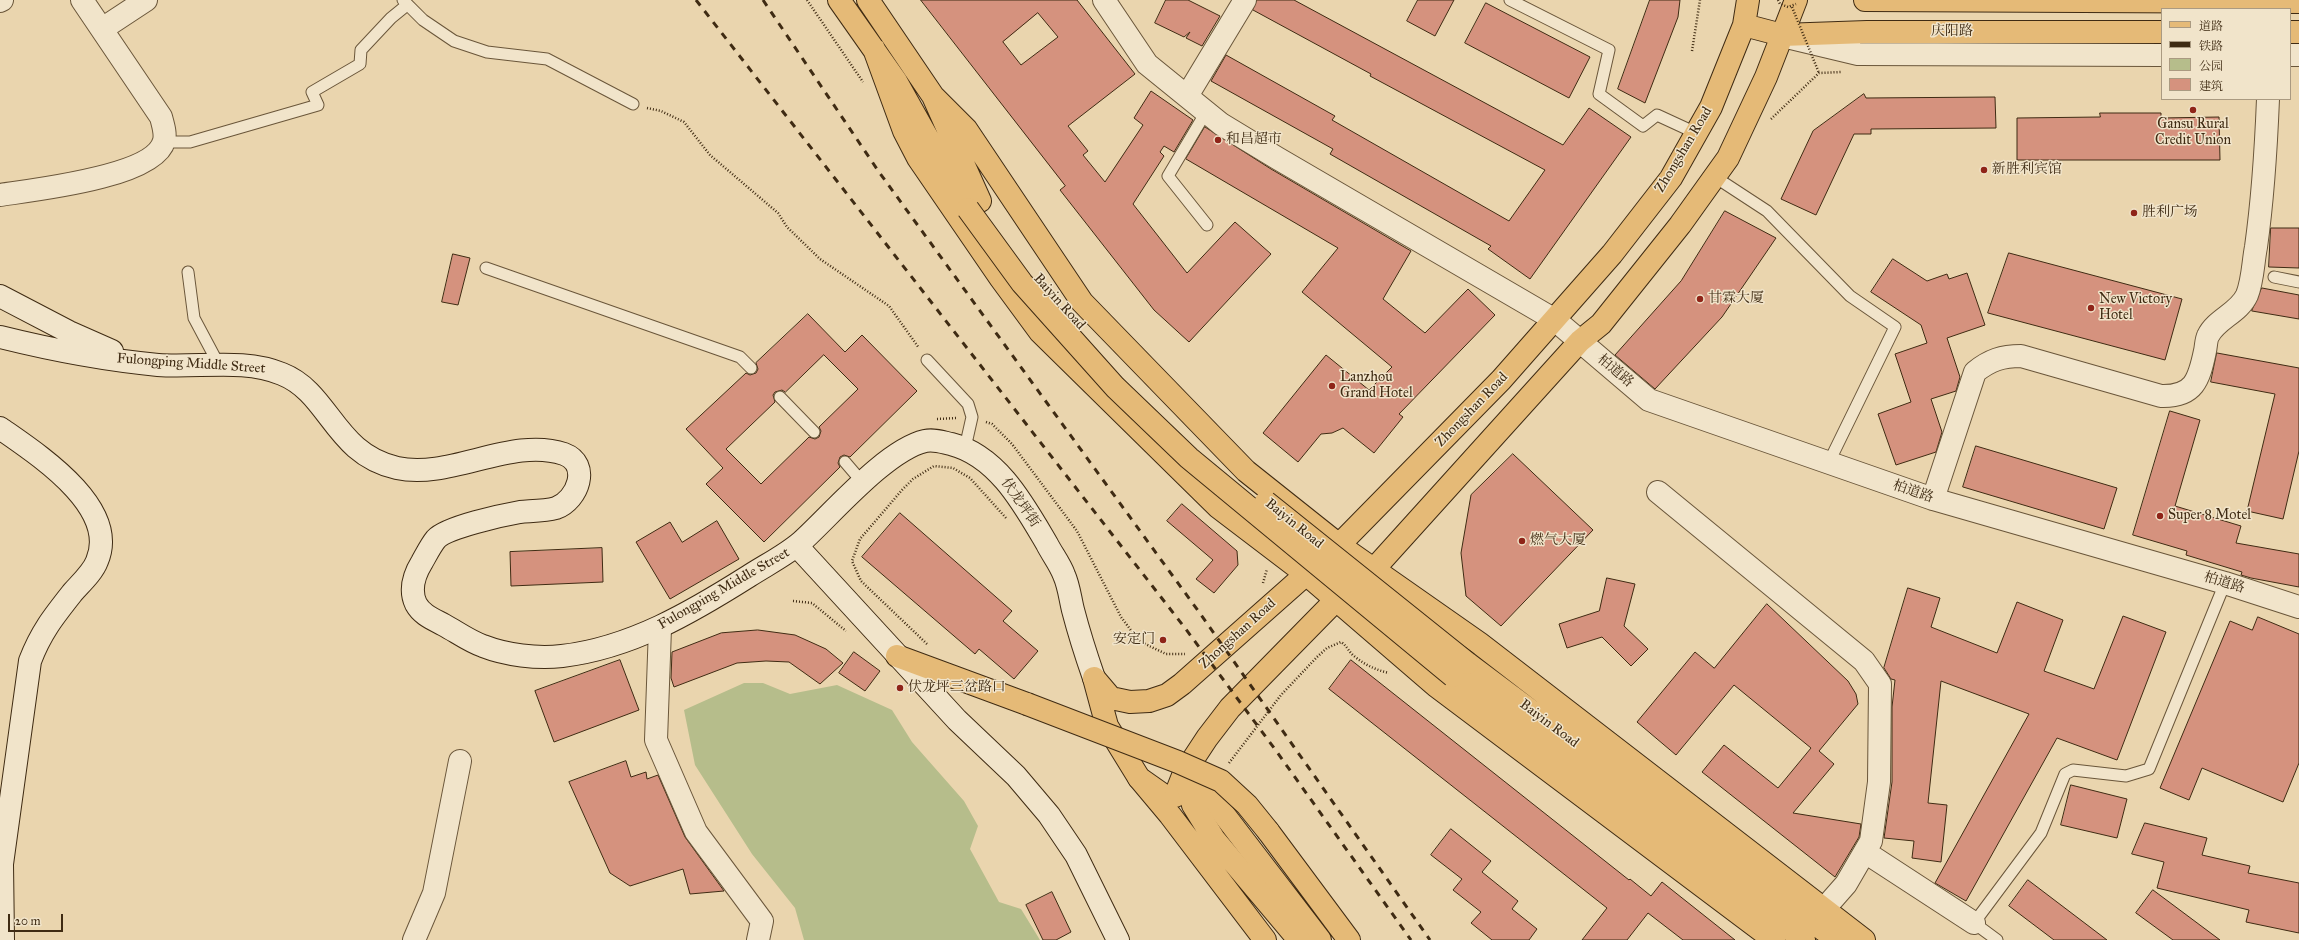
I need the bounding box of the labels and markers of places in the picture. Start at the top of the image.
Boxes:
marker: Gansu Rural Credit Union [2188,105,2198,115]
place label: Gansu Rural Credit Union [2155,117,2231,150]
place label: 和昌超市 [1226,132,1282,148]
marker: 和昌超市 [1213,135,1223,145]
place label: 新胜利宾馆 [1992,162,2062,178]
marker: 新胜利宾馆 [1979,165,1989,175]
place label: 胜利广场 [2142,205,2198,221]
marker: 胜利广场 [2129,208,2139,218]
place label: 甘霖大厦 [1708,291,1764,307]
place label: New Victory Hotel [2099,292,2172,324]
marker: 甘霖大厦 [1695,294,1705,304]
marker: New Victory Hotel [2086,303,2096,313]
place label: Lanzhou Grand Hotel [1340,370,1413,402]
marker: Lanzhou Grand Hotel [1327,381,1337,391]
place label: Super 8 Motel [2168,508,2251,524]
marker: Super 8 Motel [2155,511,2165,521]
place label: 燃气大厦 [1530,533,1586,549]
marker: 燃气大厦 [1517,536,1527,546]
place label: 安定门 [1113,632,1155,648]
marker: 安定门 [1158,635,1168,645]
place label: 伏龙坪三岔路口 [908,680,1006,696]
marker: 伏龙坪三岔路口 [895,683,905,693]

